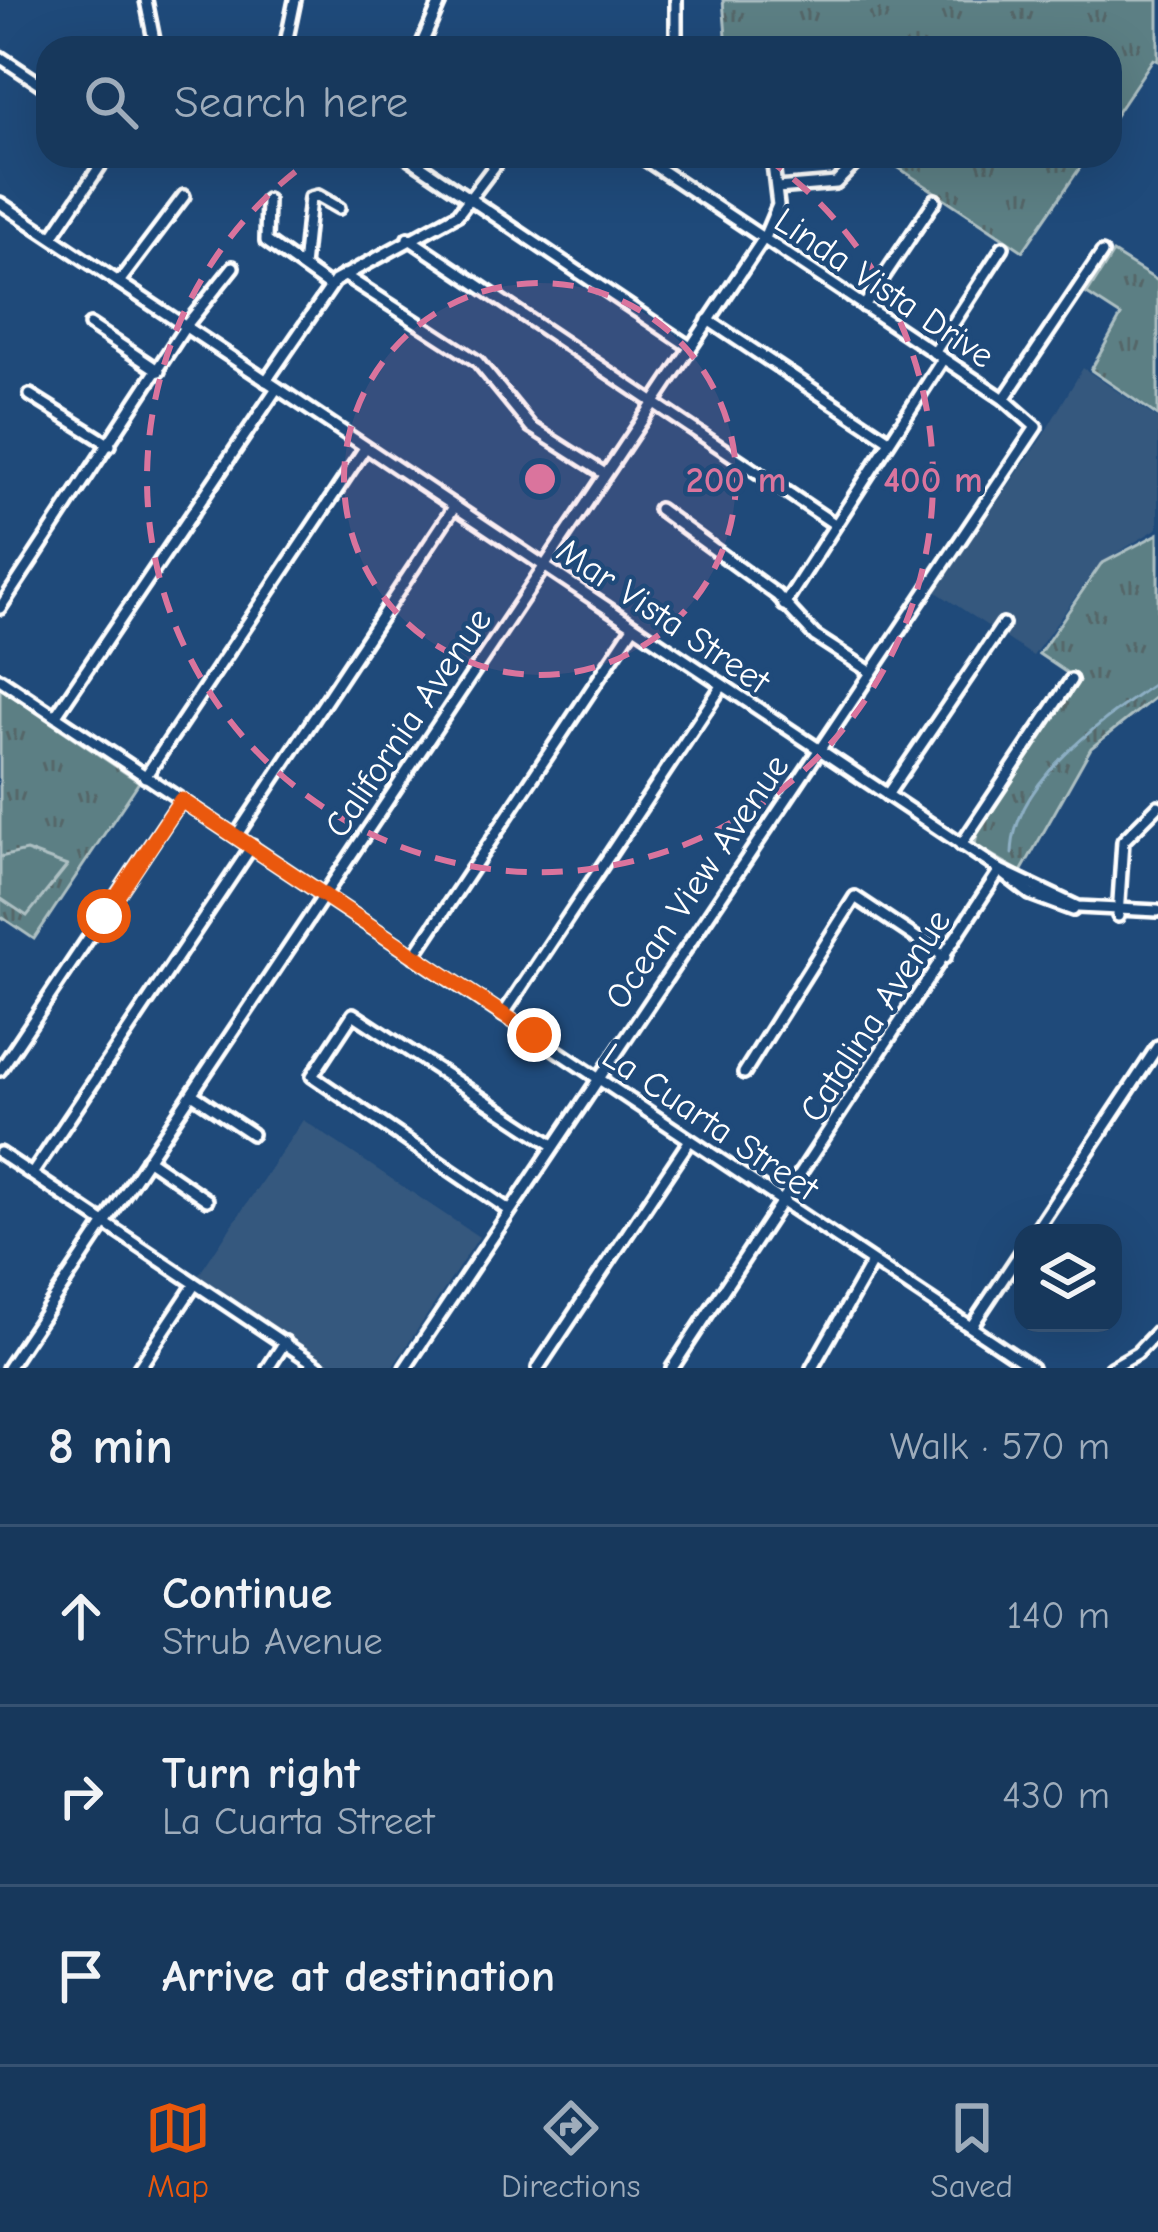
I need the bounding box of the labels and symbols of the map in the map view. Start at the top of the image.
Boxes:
street label: Linda Vista Drive [767,200,1002,377]
centre of rings [519,458,561,500]
text: 200 m [686,460,786,501]
text: 400 m [883,460,983,501]
street label: Mar Vista Street [549,530,779,703]
street label: California Avenue [316,600,500,845]
street label: Ocean View Avenue [597,747,797,1017]
route start [77,889,131,943]
street label: Catalina Avenue [791,902,959,1130]
route end [507,1008,561,1062]
street label: La Cuarta Street [595,1035,827,1210]

